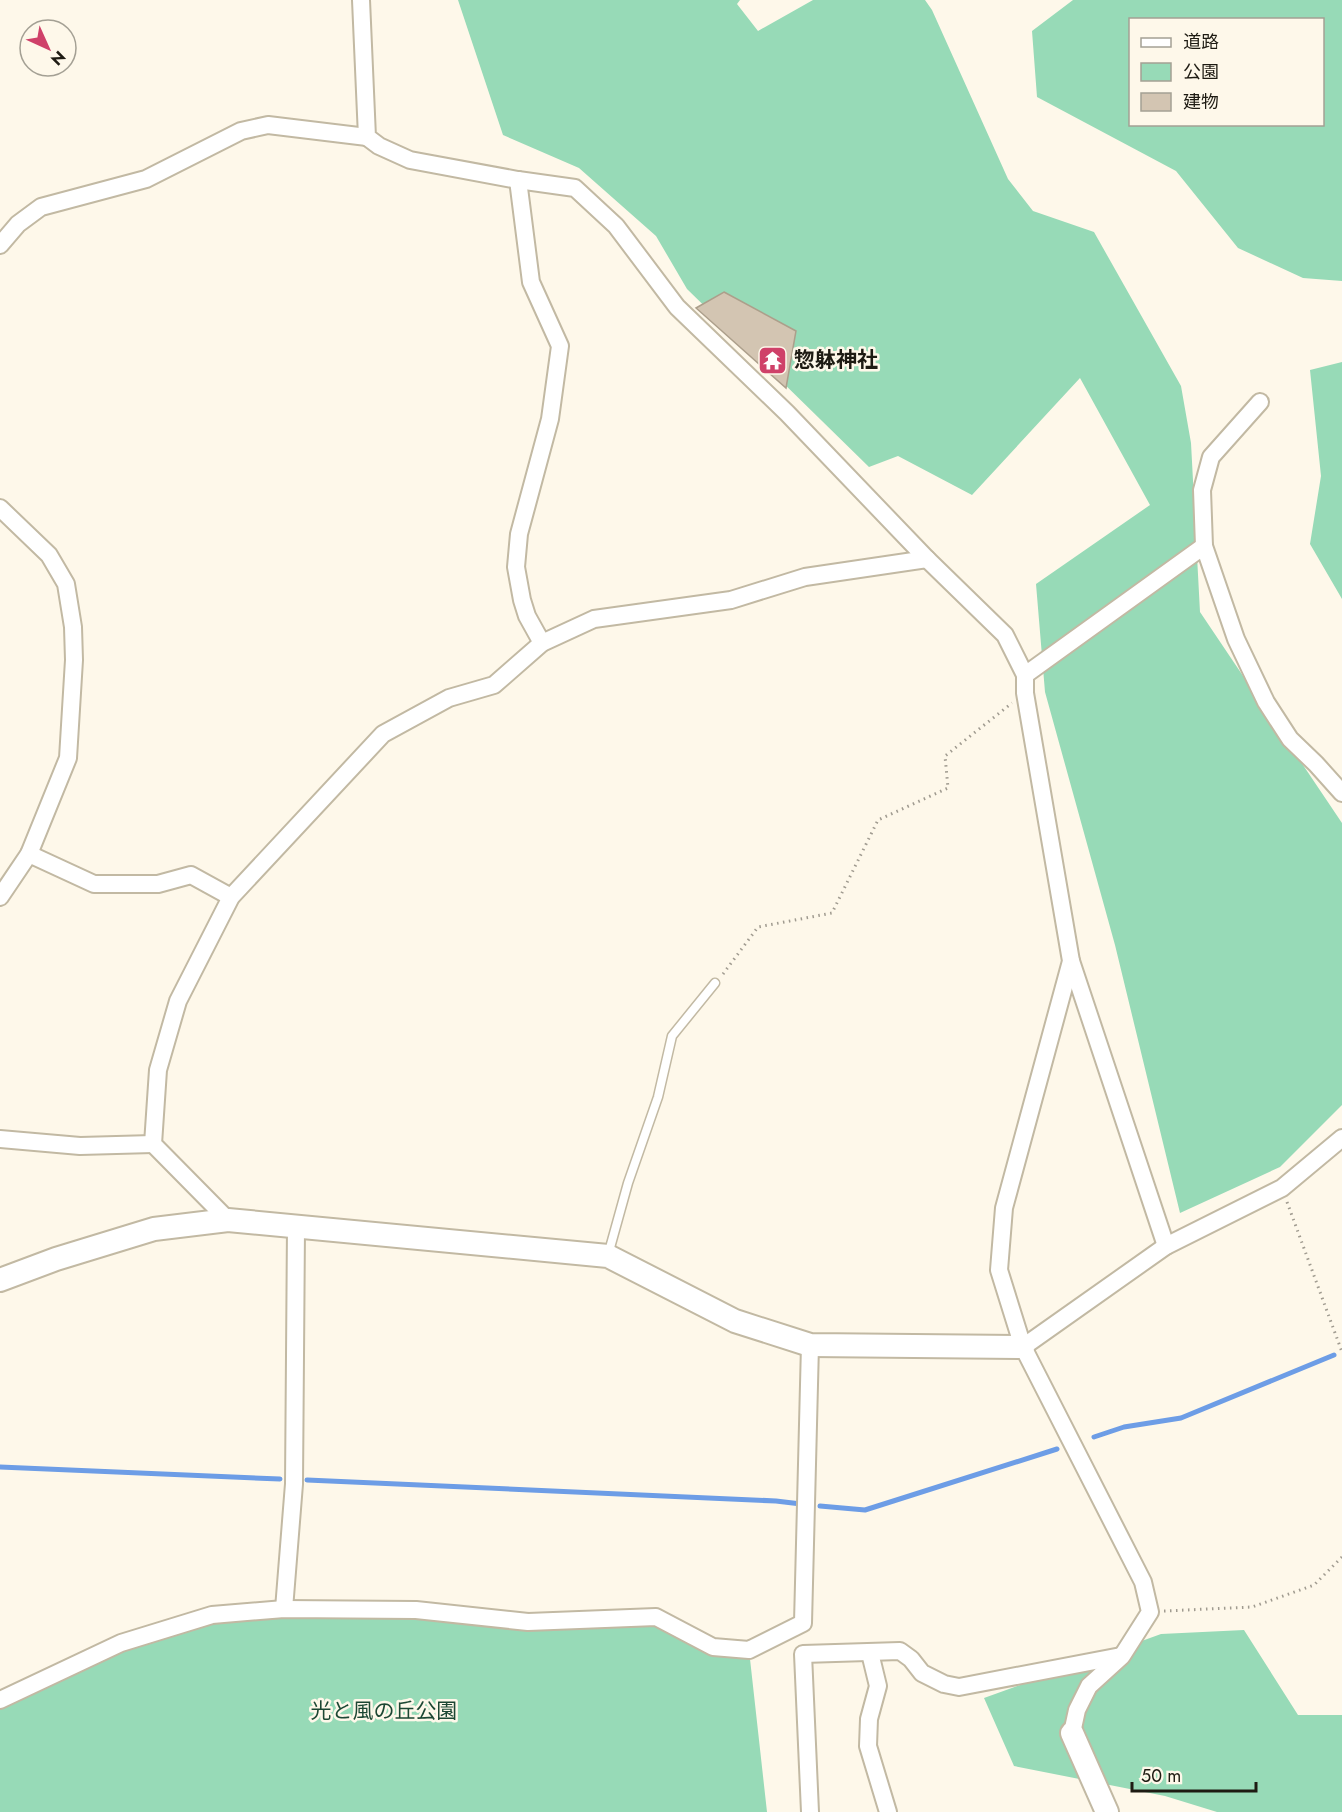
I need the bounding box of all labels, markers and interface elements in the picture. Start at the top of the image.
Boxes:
north arrow [18,18,78,78]
legend [1129,18,1324,126]
text: 道路 [1183,29,1219,55]
text: N [46,46,71,71]
text: 公園 [1183,59,1219,85]
text: 建物 [1183,89,1219,115]
temple icon: 惣躰神社 [757,344,789,376]
place label: 惣躰神社 [794,345,878,375]
park label: 光と風の丘公園 [311,1696,458,1726]
scale bar [1132,1755,1256,1793]
text: 50 m [1141,1763,1181,1789]

